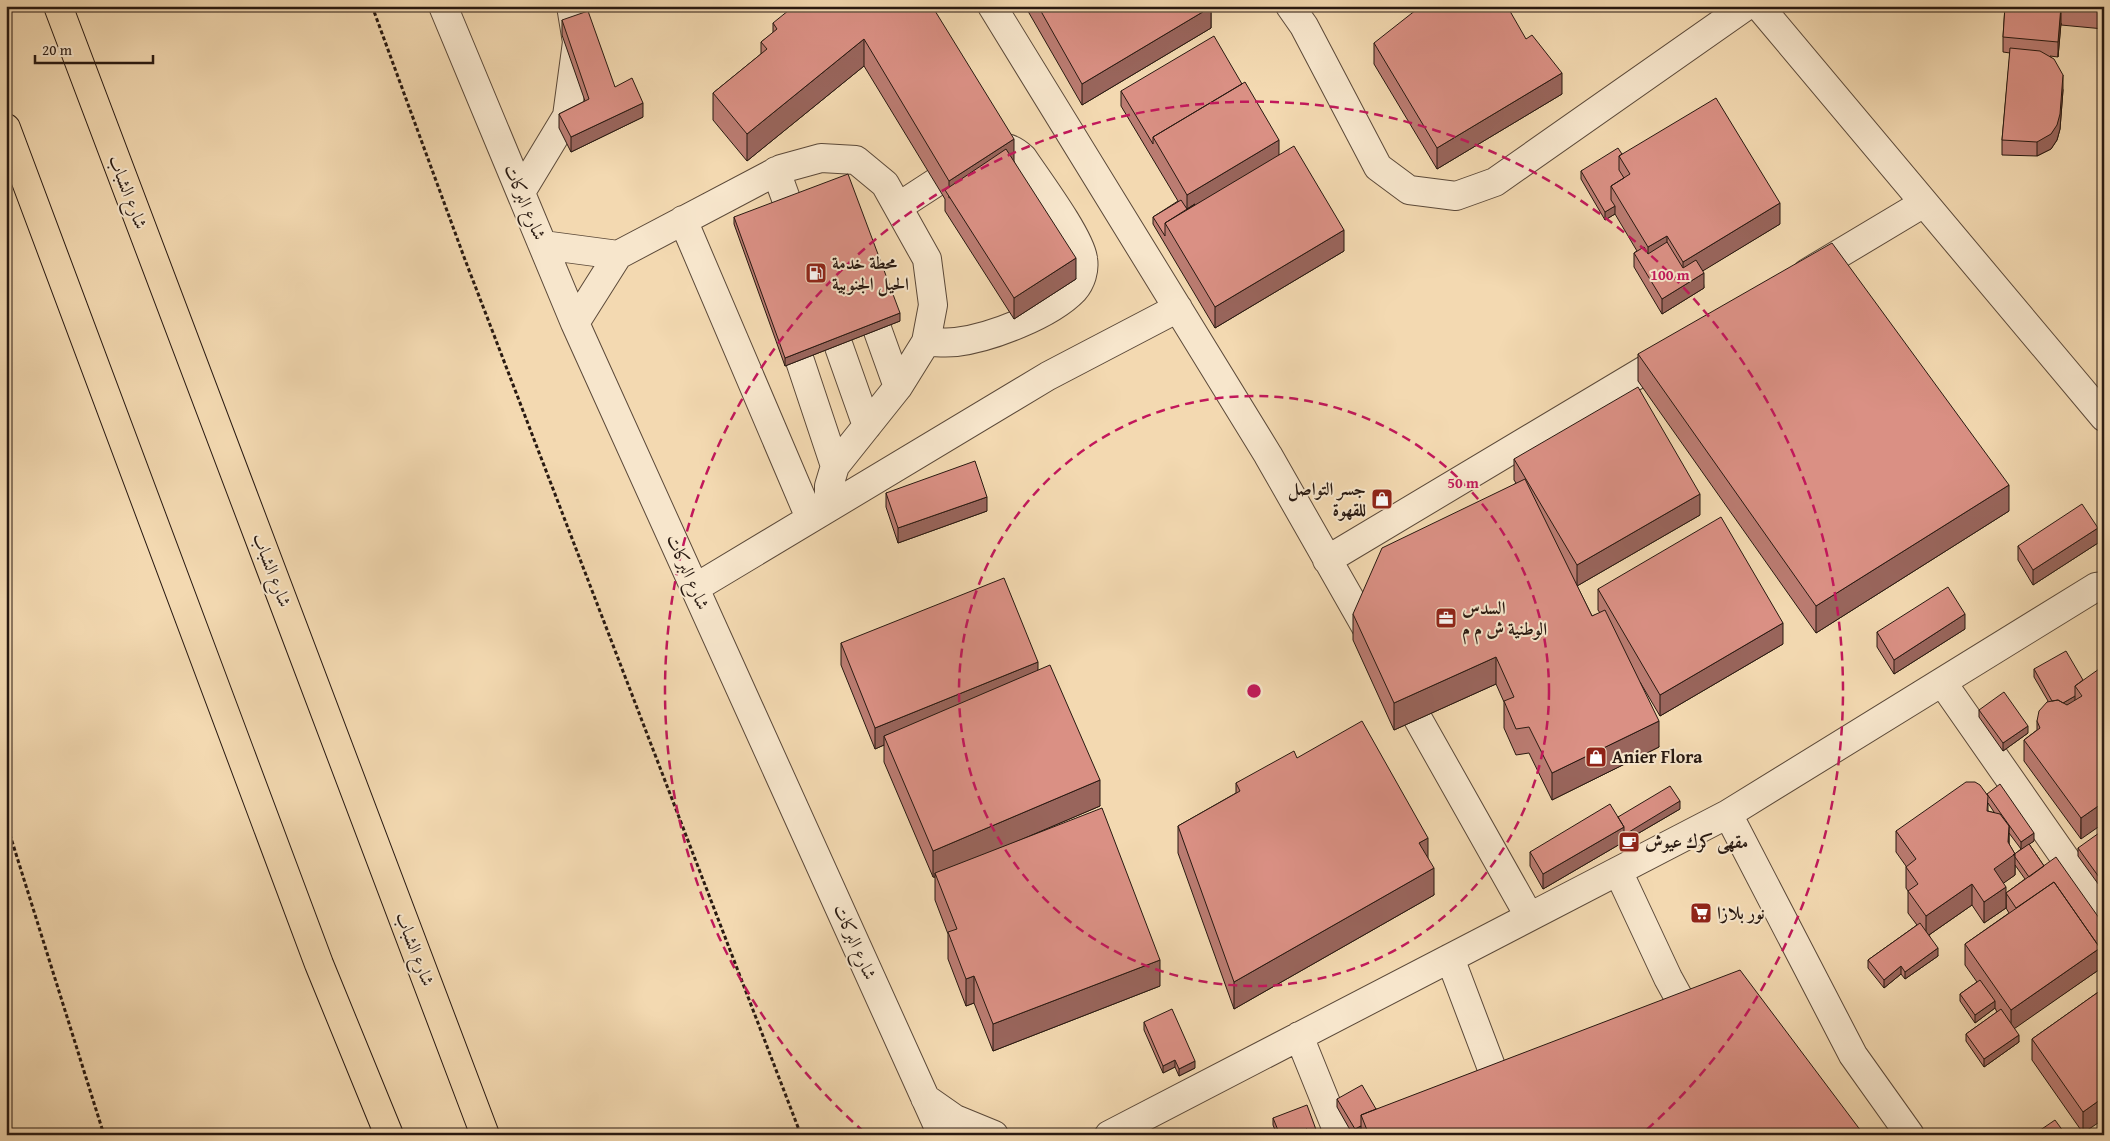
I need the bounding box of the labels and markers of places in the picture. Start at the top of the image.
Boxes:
place label: محطة خدمة الحيل الجنوبية [832,249,909,297]
fuel station icon: محطة خدمة الحيل الجنوبية [804,261,828,285]
place label: جسر التواصل للقهوة [1288,475,1366,523]
shop icon: جسر التواصل للقهوة [1370,487,1394,511]
place label: السدس الوطنیة ش م م [1462,594,1547,645]
office icon: السدس الوطنیة ش م م [1434,606,1458,630]
centre of rings [1245,682,1263,700]
place label: Anier Flora [1612,743,1703,770]
shop icon: Anier Flora [1584,745,1608,769]
place label: مقهى كرك عيوش [1645,828,1748,855]
cafe icon: مقهى كرك عيوش [1617,830,1641,854]
place label: نور بلازا [1717,899,1765,926]
supermarket icon: نور بلازا [1689,901,1713,925]

